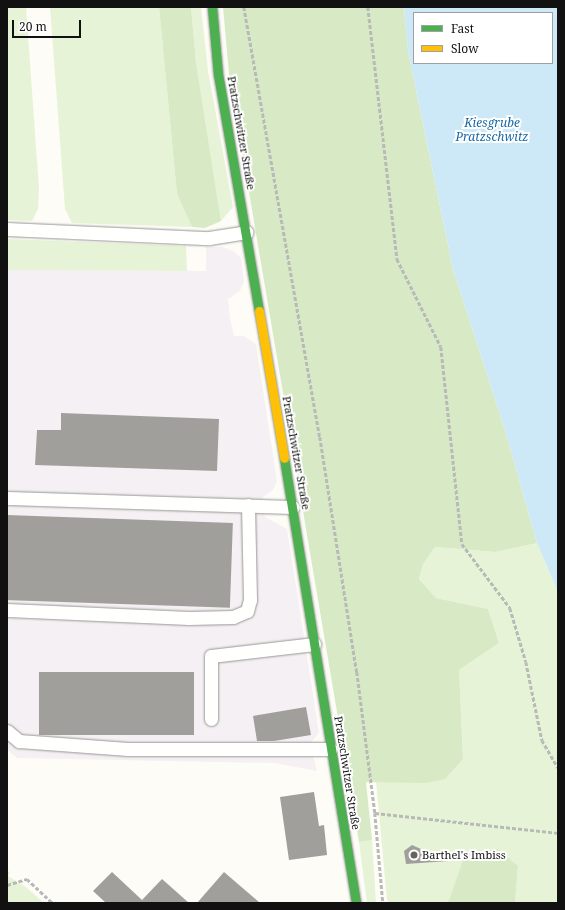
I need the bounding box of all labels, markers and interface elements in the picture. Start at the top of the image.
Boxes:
scale bar [14,12,83,38]
legend [413,12,553,64]
text: 20 m [19,18,47,35]
text: Fast [451,20,474,37]
text: Slow [451,40,479,57]
street label: Pratzschwitzer Straße [225,75,257,191]
water label: Kiesgrube Pratzschwitz [456,116,528,144]
street label: Pratzschwitzer Straße [280,395,312,511]
street label: Pratzschwitzer Straße [331,715,363,831]
place label: Barthel's Imbiss [422,848,506,862]
marker: Barthel's Imbiss [409,850,419,860]

